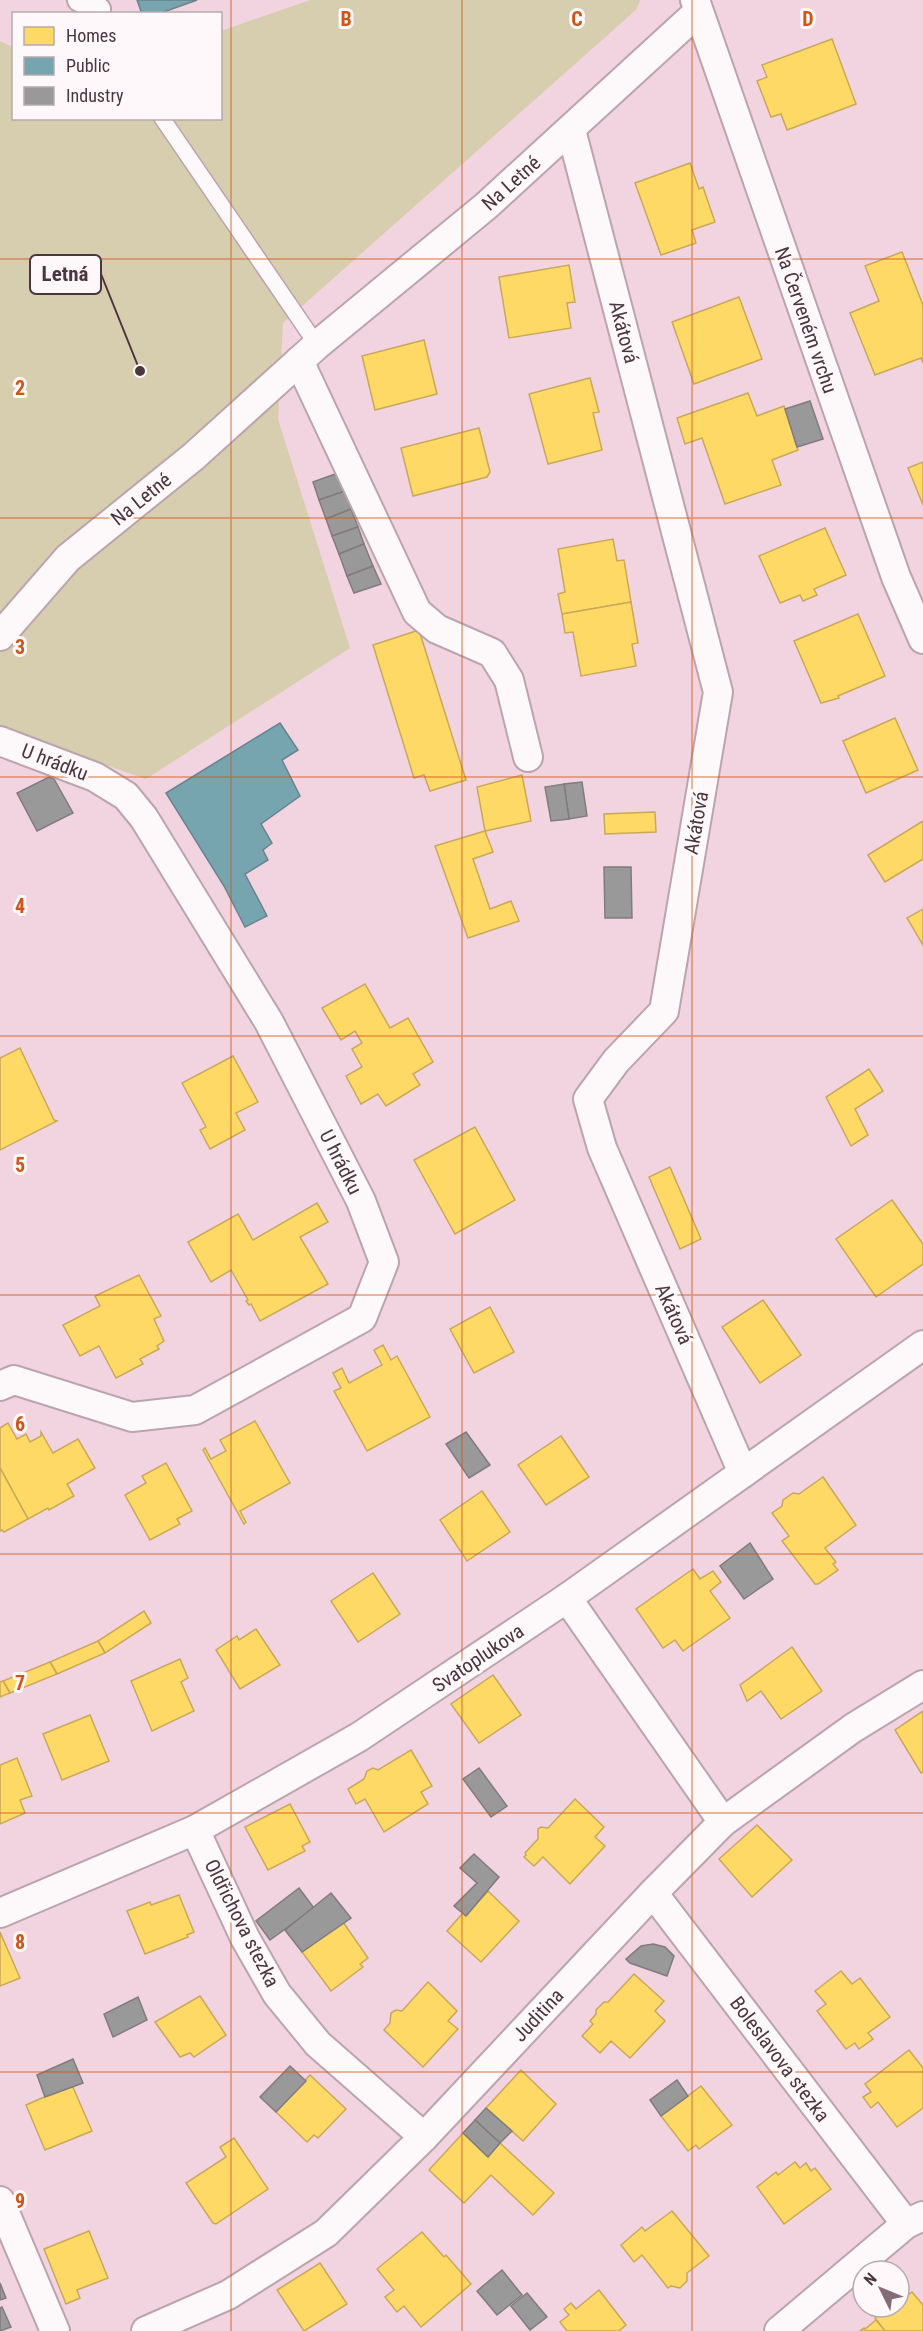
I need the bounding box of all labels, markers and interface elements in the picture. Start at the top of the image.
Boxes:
text: B [340,7,352,31]
text: C [571,7,583,31]
text: D [802,7,814,31]
legend [12,12,222,120]
text: Homes [66,25,116,46]
text: Public [66,55,110,76]
text: Industry [66,85,124,106]
street label: Na Letné [477,151,545,215]
street label: Na Červeném vrchu [770,244,842,396]
callout: Letná [30,255,101,294]
text: Letná [42,262,88,286]
street label: Akátová [604,298,644,366]
text: 2 [15,376,25,400]
street label: Na Letné [106,468,176,530]
text: 3 [15,635,25,659]
street label: U hrádku [18,738,92,786]
street label: Akátová [679,790,713,856]
text: 4 [15,894,25,918]
street label: U hrádku [315,1126,367,1198]
text: 5 [15,1153,25,1177]
street label: Akátová [650,1280,698,1348]
text: 6 [15,1412,25,1436]
street label: Svatoplukova [428,1619,528,1697]
text: 7 [15,1671,25,1695]
street label: Oldřichova stezka [199,1855,285,1991]
text: 8 [15,1930,25,1954]
street label: Juditina [508,1984,568,2046]
street label: Boleslavova stezka [725,1992,835,2126]
text: 9 [15,2189,25,2213]
north arrow [851,2259,911,2319]
text: N [860,2269,881,2289]

